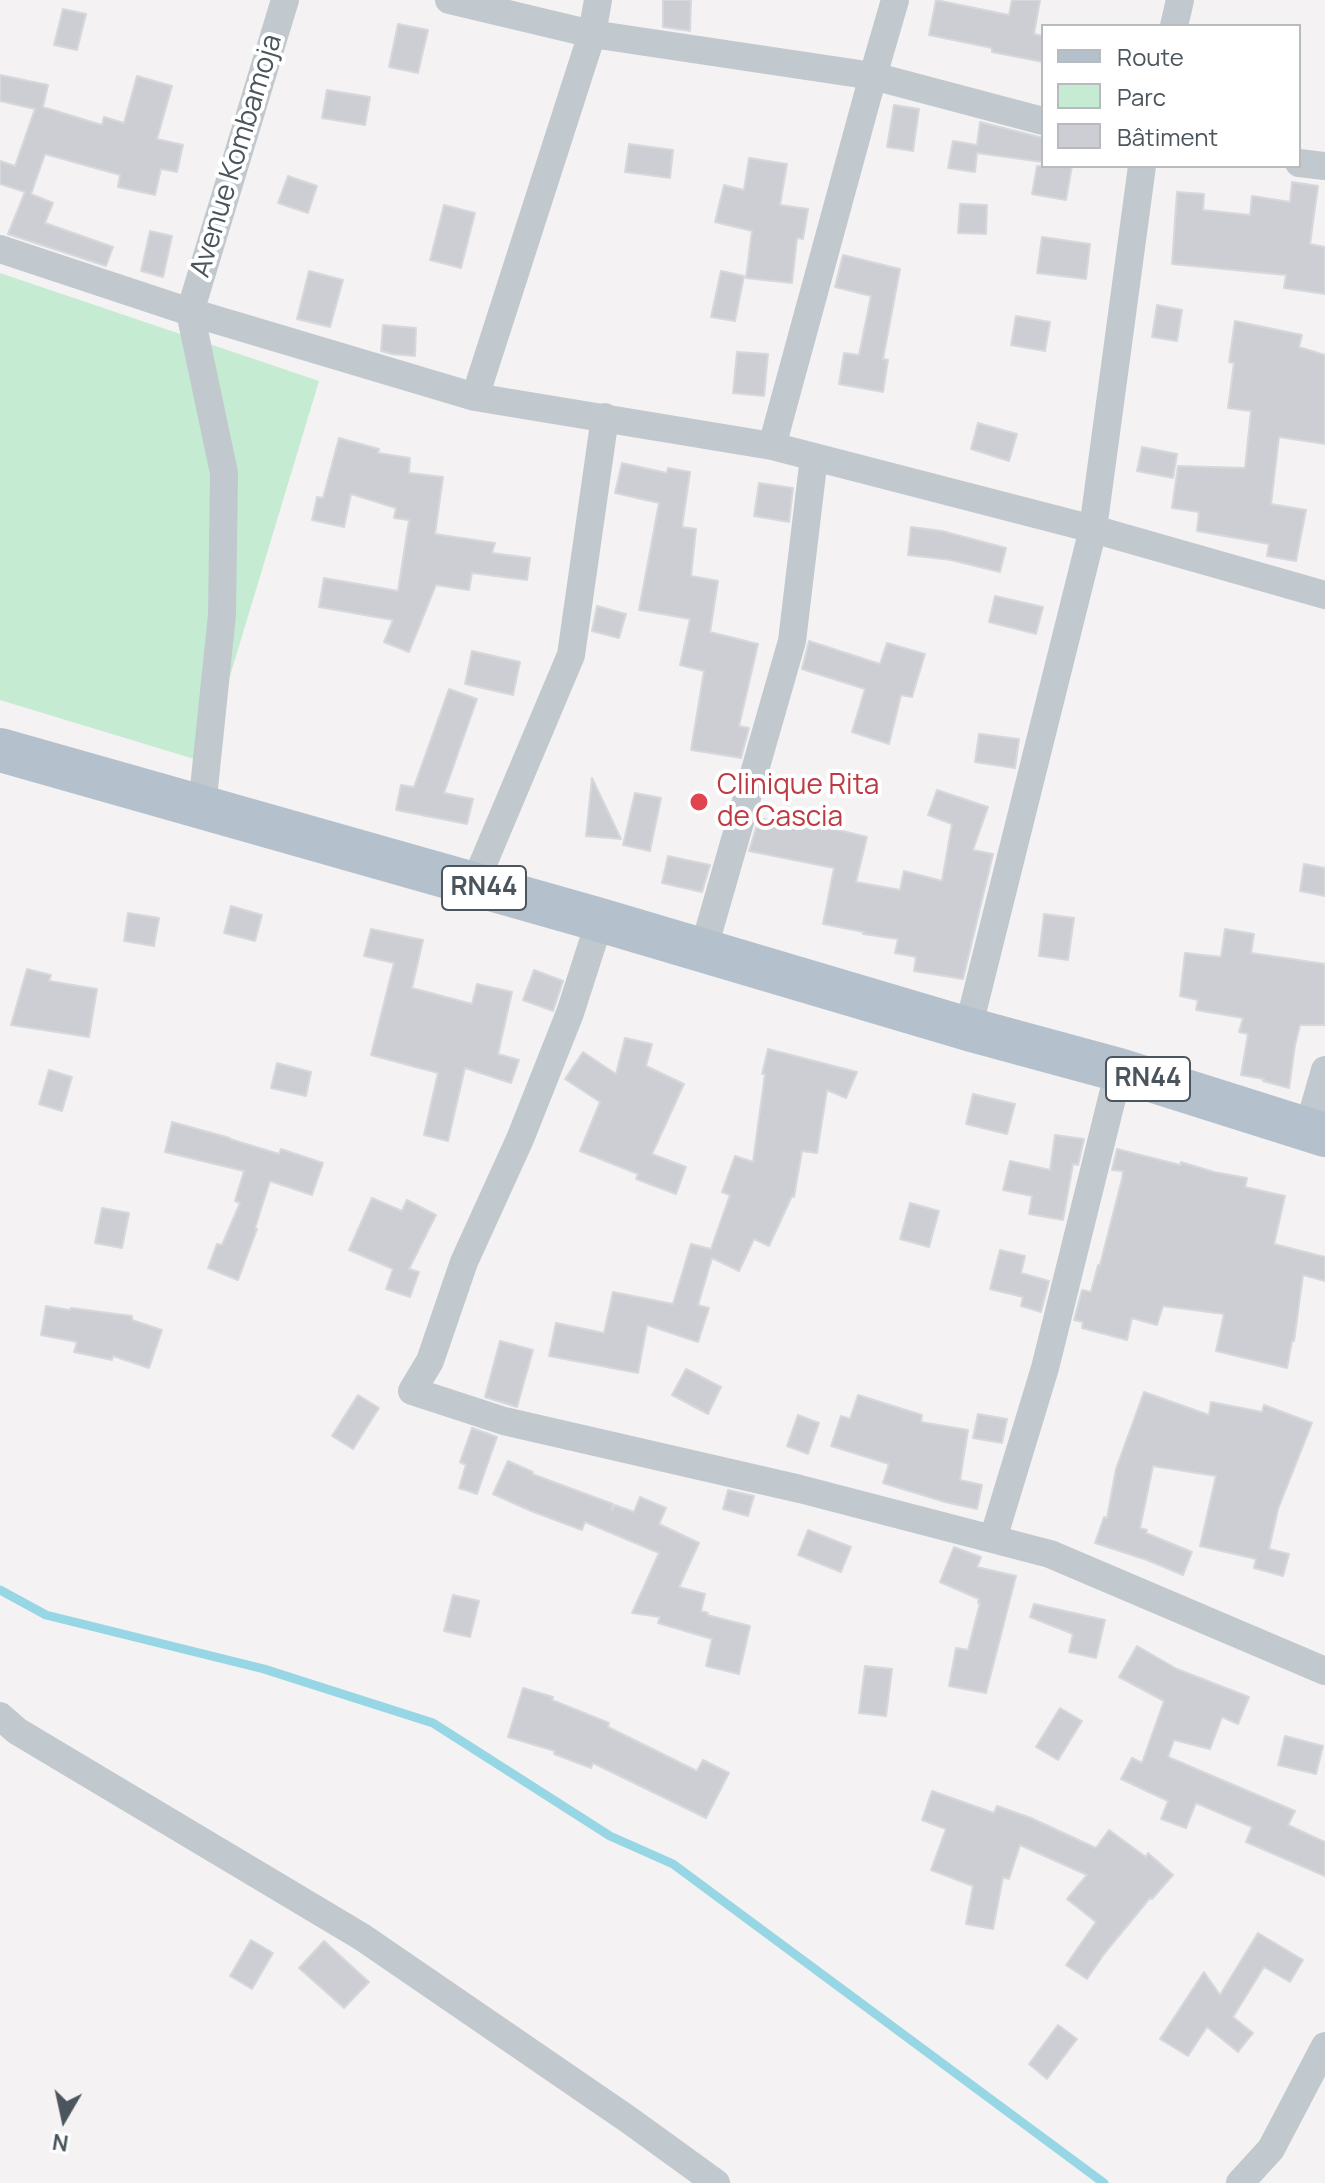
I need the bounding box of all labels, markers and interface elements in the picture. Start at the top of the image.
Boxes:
legend [1041,24,1301,168]
street label: Avenue Kombamoja [184,31,290,281]
text: Route [1117,40,1184,73]
text: Parc [1117,80,1166,113]
text: Bâtiment [1117,120,1218,153]
place label: Clinique Rita de Cascia [717,769,879,835]
marker: Clinique Rita de Cascia [688,791,710,813]
road number: RN44 [442,866,526,910]
road number: RN44 [1106,1057,1190,1101]
north arrow [24,2079,104,2159]
text: N [50,2127,70,2159]

